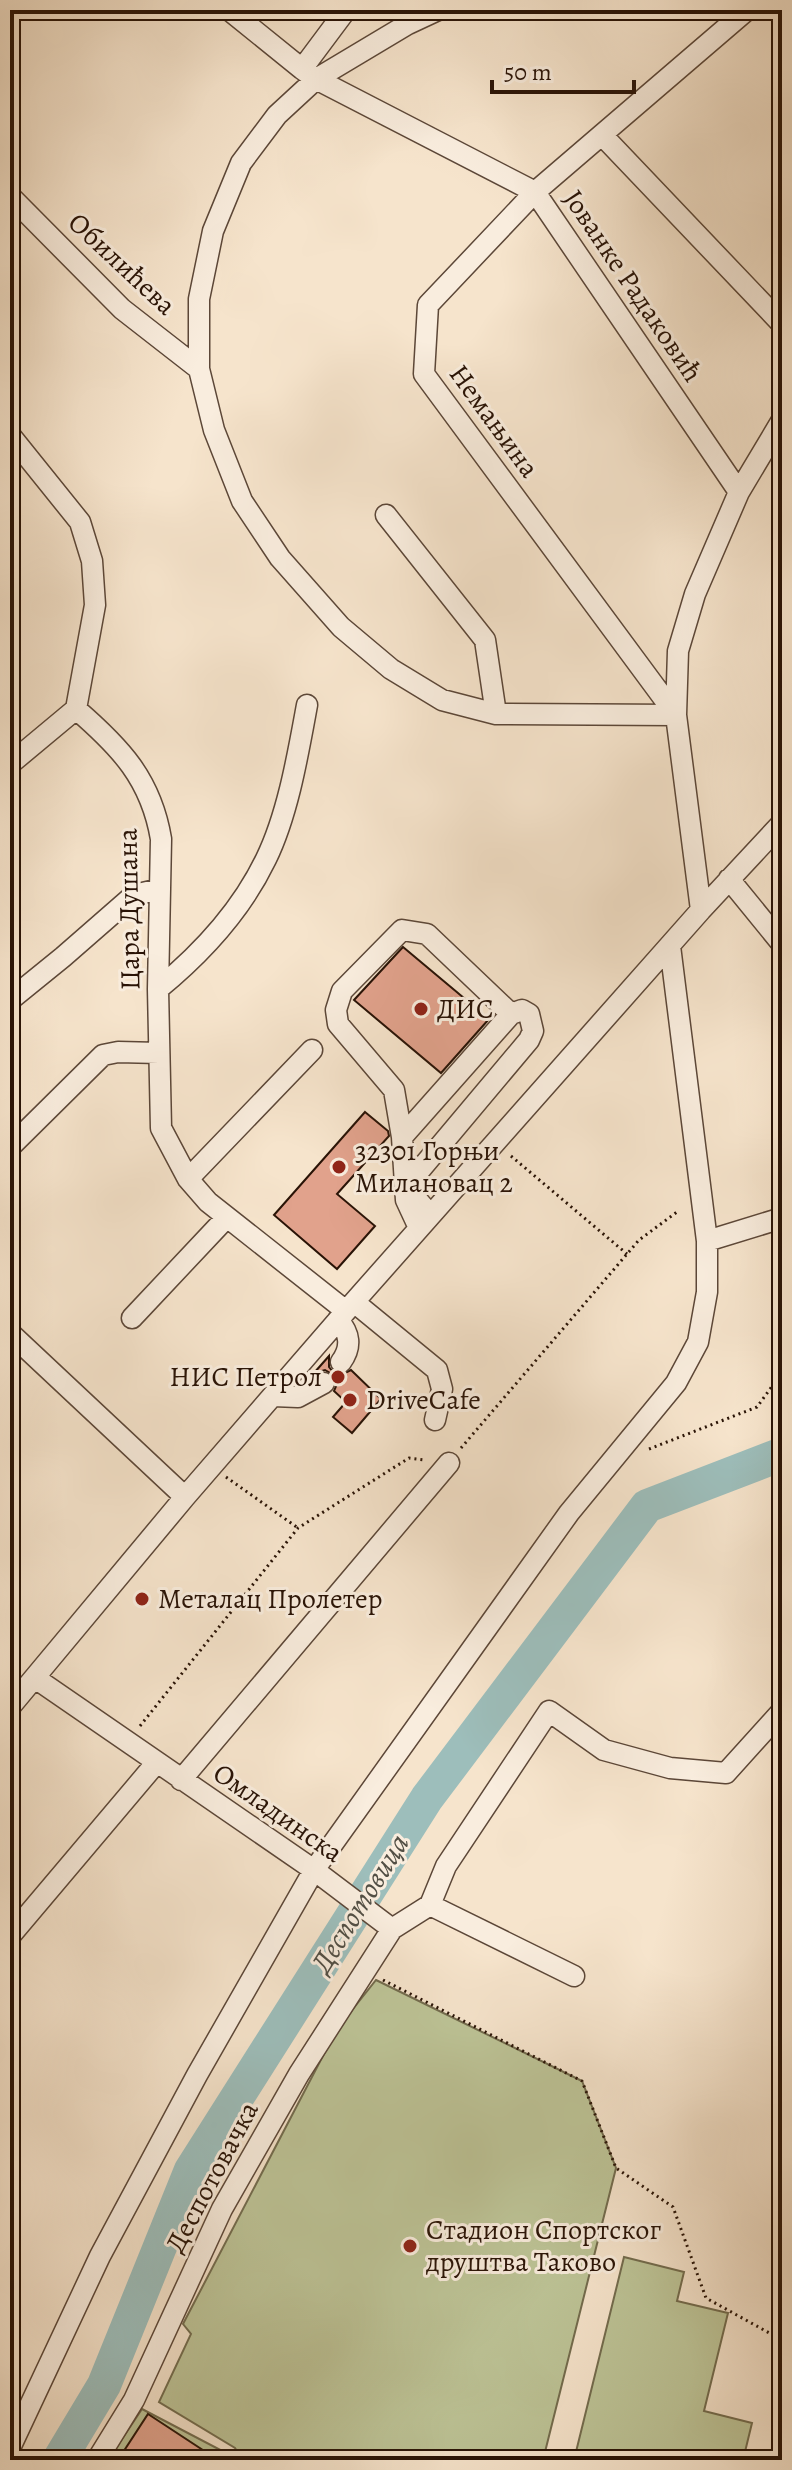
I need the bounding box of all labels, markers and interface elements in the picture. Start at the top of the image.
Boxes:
scale bar [492,44,634,94]
text: 50 m [504,56,552,88]
street label: Јованке Радаковић [555,182,711,390]
street label: Обилићева [60,204,184,324]
street label: Немањина [440,357,548,485]
street label: Цара Душана [109,828,149,990]
place label: ДИС [437,990,494,1028]
marker: ДИС [412,1000,430,1018]
place label: 32301 Горњи Милановац 2 [355,1132,513,1202]
marker: 32301 Горњи Милановац 2 [330,1158,348,1176]
place label: НИС Петрол [169,1358,322,1396]
marker: НИС Петрол [329,1368,347,1386]
place label: DriveCafe [366,1381,481,1419]
marker: DriveCafe [341,1391,359,1409]
place label: Металац Пролетер [158,1580,383,1618]
marker: Металац Пролетер [133,1590,151,1608]
street label: Омладинска [205,1754,351,1872]
water label: Деспотовица [300,1826,418,1982]
street label: Деспотовачка [156,2095,268,2259]
place label: Стадион Спортског друштва Таково [425,2211,661,2281]
marker: Стадион Спортског друштва Таково [401,2237,419,2255]

